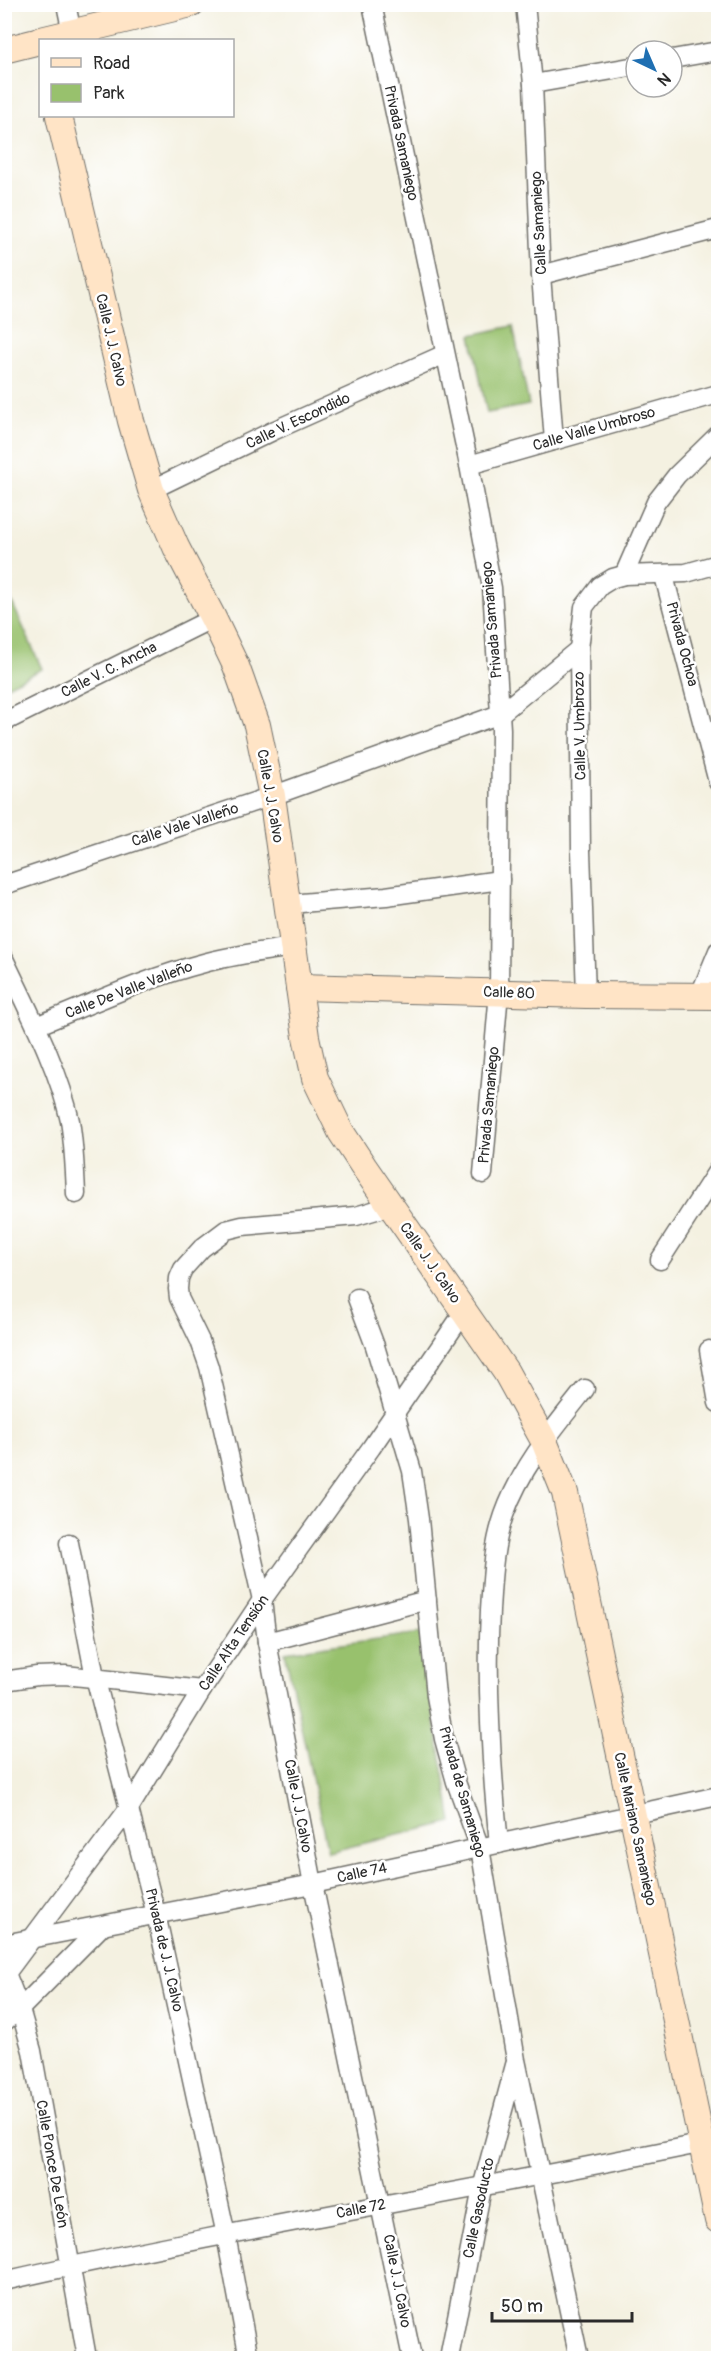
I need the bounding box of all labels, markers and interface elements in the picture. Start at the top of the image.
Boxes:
legend [39,39,234,117]
north arrow [624,39,684,99]
text: Road [93,52,130,75]
text: N [653,68,675,90]
text: Park [93,82,125,105]
street label: Privada Samaniego [379,84,423,202]
street label: Calle Samaniego [527,171,551,275]
street label: Calle J. J. Calvo [91,292,131,388]
street label: Calle V. Escondido [243,389,353,453]
street label: Calle Valle Umbroso [531,402,657,456]
street label: Privada Samaniego [477,561,507,679]
street label: Privada Ochoa [662,600,702,688]
street label: Calle V. C. Ancha [58,638,160,702]
street label: Calle V. Umbrozo [570,671,590,781]
street label: Calle J. J. Calvo [252,748,288,844]
street label: Calle Vale Valleño [129,799,241,851]
street label: Calle De Valle Valleño [63,957,195,1023]
street label: Calle 80 [483,983,535,1003]
street label: Privada Samaniego [474,1046,504,1164]
street label: Calle J. J. Calvo [395,1219,465,1307]
street label: Calle Alta Tensión [195,1591,273,1695]
street label: Privada de Samaniego [434,1724,490,1860]
street label: Calle Mariano Samaniego [609,1751,661,1907]
street label: Calle J. J. Calvo [280,1758,316,1854]
street label: Calle 74 [335,1858,389,1888]
street label: Privada de J. J. Calvo [141,1886,187,2014]
street label: Calle Ponce De León [31,2099,73,2229]
street label: Calle Gasoducto [459,2156,499,2260]
street label: Calle 72 [334,2195,388,2223]
street label: Calle J. J. Calvo [379,2233,415,2329]
scale bar [492,2285,632,2323]
text: 50 m [501,2295,543,2318]

